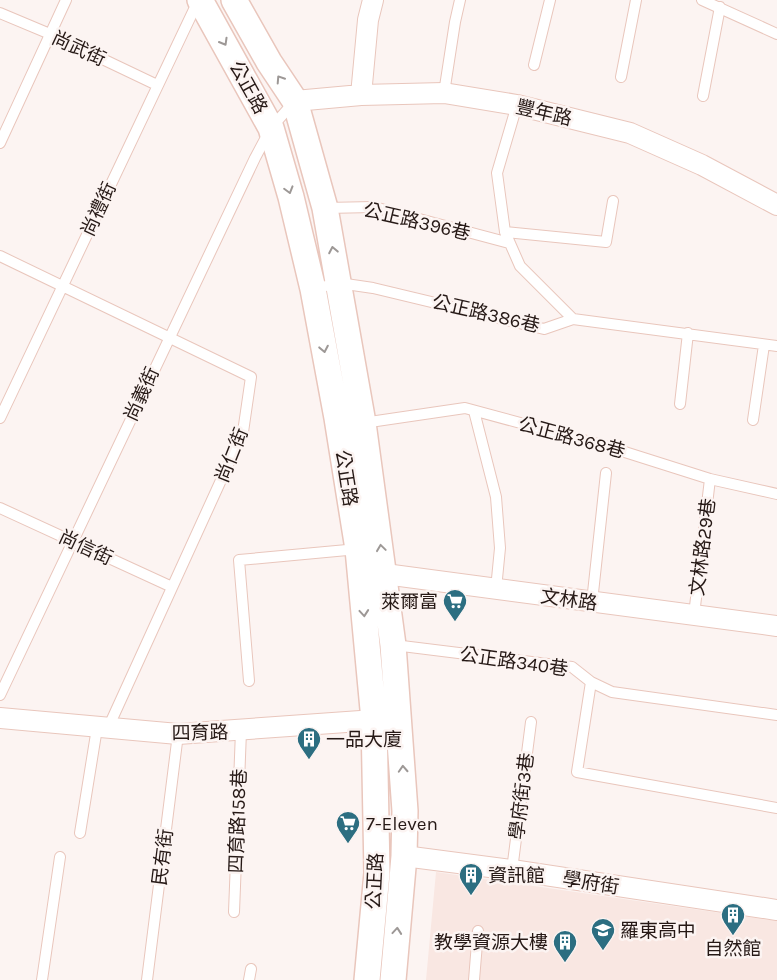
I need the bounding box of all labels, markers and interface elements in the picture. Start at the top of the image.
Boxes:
street label: 尚武街 [48,27,109,71]
one-way arrow [218,37,228,46]
street label: 公正路 [225,57,272,118]
one-way arrow [277,75,286,85]
street label: 豐年路 [514,96,574,130]
street label: 尚禮街 [77,179,121,240]
one-way arrow [283,186,294,195]
street label: 公正路396巷 [361,199,472,245]
one-way arrow [328,245,338,254]
street label: 公正路386巷 [430,291,542,337]
one-way arrow [319,345,329,353]
street label: 尚義街 [120,364,164,425]
street label: 公正路368巷 [516,413,628,463]
street label: 尚仁街 [211,425,253,486]
street label: 公正路 [331,448,361,508]
street label: 文林路29巷 [686,497,720,597]
street label: 尚信街 [55,526,116,570]
one-way arrow [377,544,387,553]
street label: 文林路 [539,585,599,615]
supermarket icon: 萊爾富 [442,588,468,622]
place label: 萊爾富 [381,591,438,613]
one-way arrow [358,610,369,618]
street label: 公正路340巷 [458,644,569,680]
street label: 四育路 [171,722,229,744]
building icon: 一品大廈 [296,726,322,760]
place label: 一品大廈 [326,729,402,751]
street label: 學府街3巷 [506,751,538,841]
one-way arrow [397,765,408,773]
street label: 四育路158巷 [225,768,251,874]
supermarket icon: 7-Eleven [335,810,361,844]
place label: 7-Eleven [366,813,438,835]
street label: 民有街 [149,827,177,887]
street label: 公正路 [363,852,387,910]
building icon: 資訊館 [458,862,484,896]
place label: 資訊館 [488,865,545,887]
street label: 學府街 [561,868,621,898]
building icon: 自然館 [720,902,746,936]
school or university icon: 羅東高中 [590,917,616,951]
place label: 羅東高中 [620,920,696,942]
one-way arrow [392,927,403,935]
building icon: 教學資源大樓 [552,929,578,963]
place label: 教學資源大樓 [434,932,548,954]
place label: 自然館 [704,938,762,960]

